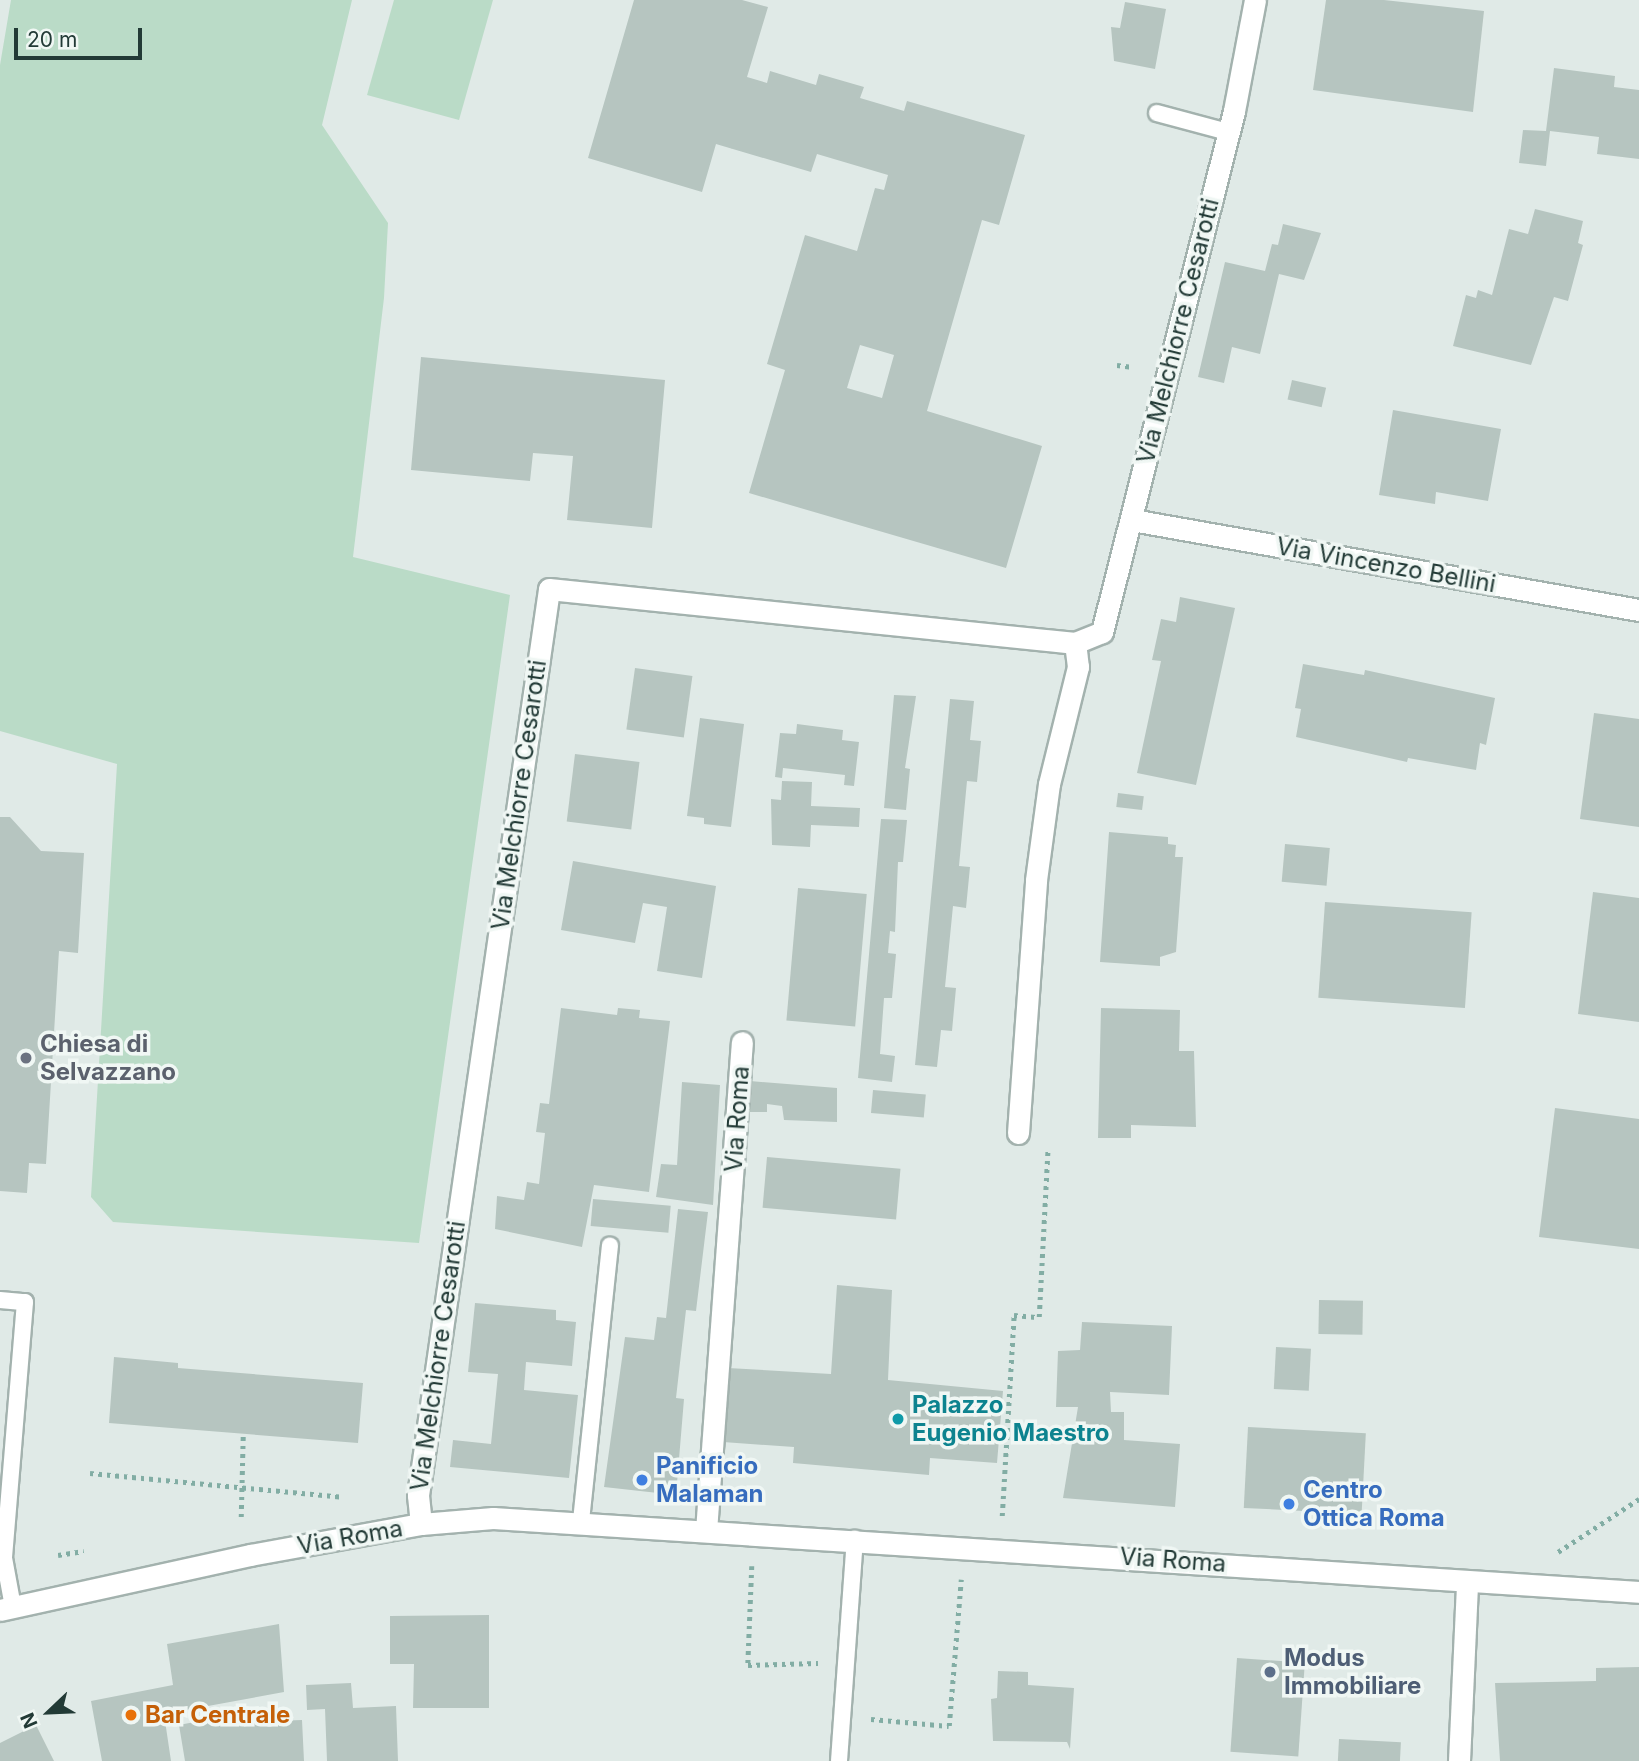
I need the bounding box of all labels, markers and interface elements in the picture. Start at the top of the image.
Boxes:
scale bar [18,14,145,58]
text: 20 m [27,27,77,52]
street label: Via Melchiorre Cesarotti [1131,195,1225,467]
street label: Via Vincenzo Bellini [1274,532,1498,598]
street label: Via Melchiorre Cesarotti [486,658,552,932]
place label: Chiesa di Selvazzano [40,1030,176,1086]
marker: Chiesa di Selvazzano [18,1050,34,1066]
street label: Via Roma [719,1065,755,1173]
street label: Via Melchiorre Cesarotti [405,1219,471,1493]
place label: Palazzo Eugenio Maestro [912,1391,1110,1447]
marker: Palazzo Eugenio Maestro [890,1411,906,1427]
place label: Panificio Malaman [656,1452,764,1508]
marker: Panificio Malaman [634,1472,650,1488]
place label: Centro Ottica Roma [1303,1476,1445,1532]
marker: Centro Ottica Roma [1281,1496,1297,1512]
street label: Via Roma [295,1514,405,1560]
street label: Via Roma [1119,1542,1227,1578]
place label: Modus Immobiliare [1284,1644,1421,1700]
marker: Modus Immobiliare [1262,1664,1278,1680]
north arrow [14,1677,84,1747]
place label: Bar Centrale [145,1701,290,1729]
marker: Bar Centrale [123,1707,139,1723]
text: N [16,1709,43,1732]

